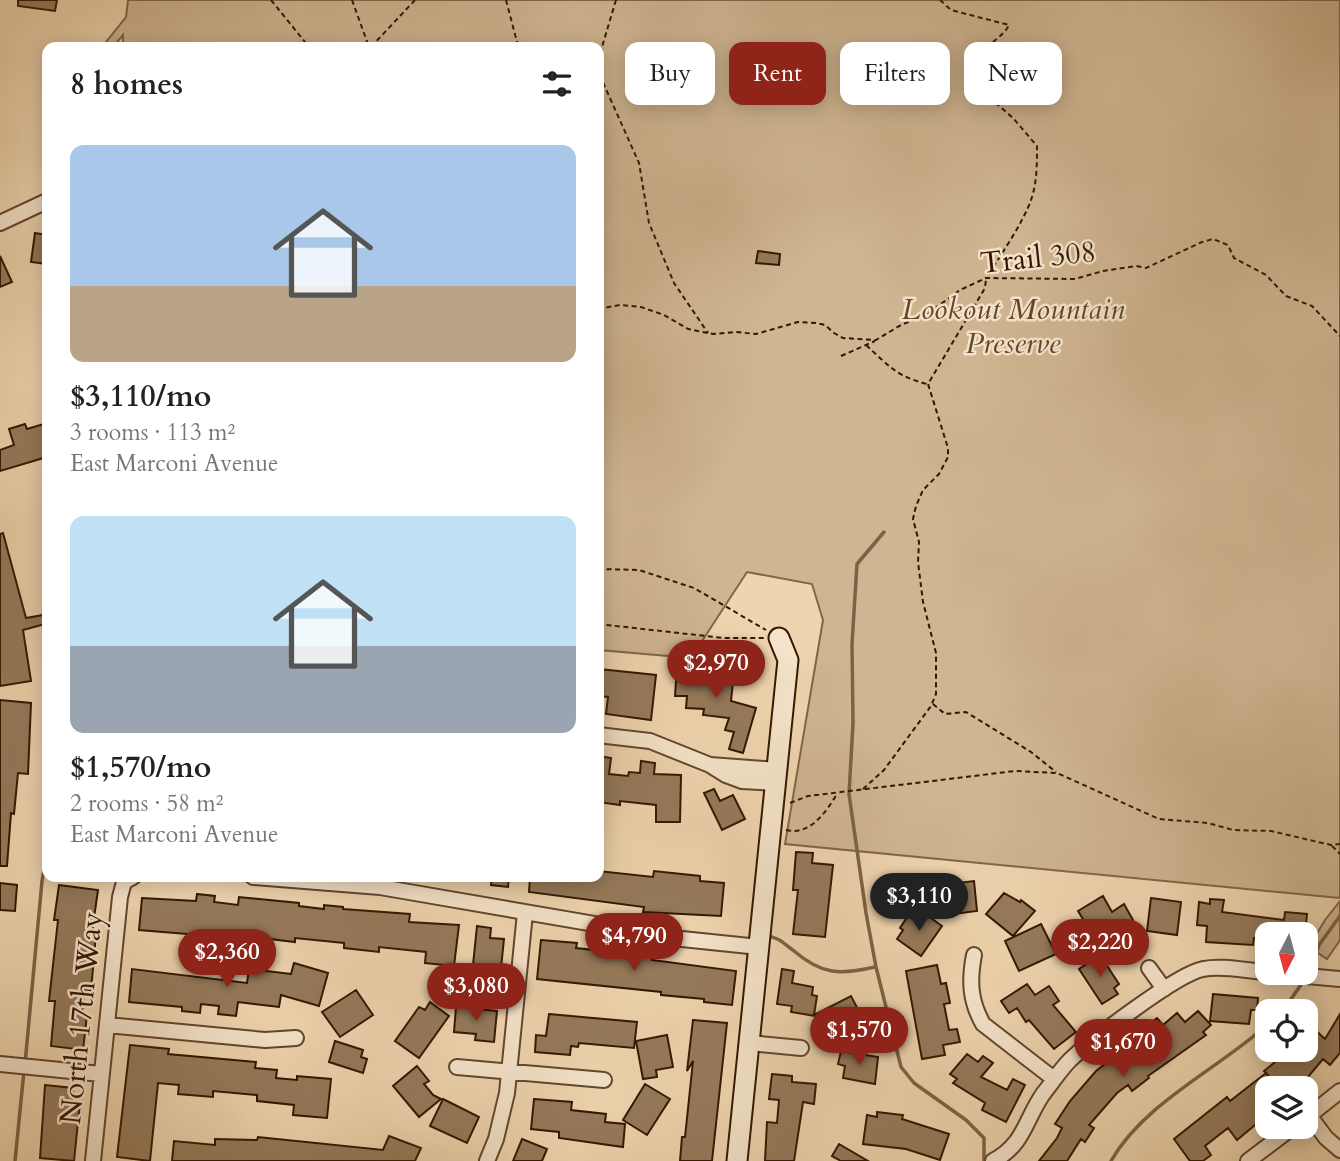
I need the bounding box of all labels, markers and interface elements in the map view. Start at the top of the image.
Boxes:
chip: Buy [625,42,715,105]
chip: Rent [729,42,826,105]
chip: Filters [840,42,950,105]
chip: New [964,42,1062,105]
text: 8 homes [70,64,183,105]
icon: filters [538,65,576,103]
icon: home [260,190,386,316]
street label: Trail 308 [978,231,1098,284]
park label: Lookout Mountain Preserve [901,289,1125,364]
text: $3,110/mo [70,376,211,417]
text: 3 rooms · 113 m² [70,417,235,448]
text: East Marconi Avenue [70,448,278,479]
icon: home [260,561,386,687]
pin: $2,970 [659,640,773,700]
text: $2,970 [683,647,749,678]
text: $1,570/mo [70,747,211,788]
text: 2 rooms · 58 m² [70,788,223,819]
text: East Marconi Avenue [70,819,278,850]
pin: $3,110 [862,874,976,933]
text: $3,110 [886,880,952,911]
street label: North 17th Way [50,910,113,1126]
pin: $4,790 [577,914,691,973]
text: $4,790 [601,920,667,951]
pin: $2,220 [1043,920,1157,979]
north arrow [1255,922,1318,985]
map controls [1255,922,1318,1139]
text: $2,220 [1067,926,1133,957]
pin: $2,360 [170,930,284,989]
text: $2,360 [194,936,260,967]
pin: $3,080 [419,964,533,1023]
text: $3,080 [443,970,509,1001]
button: locate [1255,999,1318,1062]
pin: $1,570 [802,1007,916,1067]
text: $1,570 [826,1014,892,1045]
pin: $1,670 [1066,1020,1180,1079]
text: $1,670 [1090,1026,1156,1057]
button: layers [1255,1076,1318,1139]

